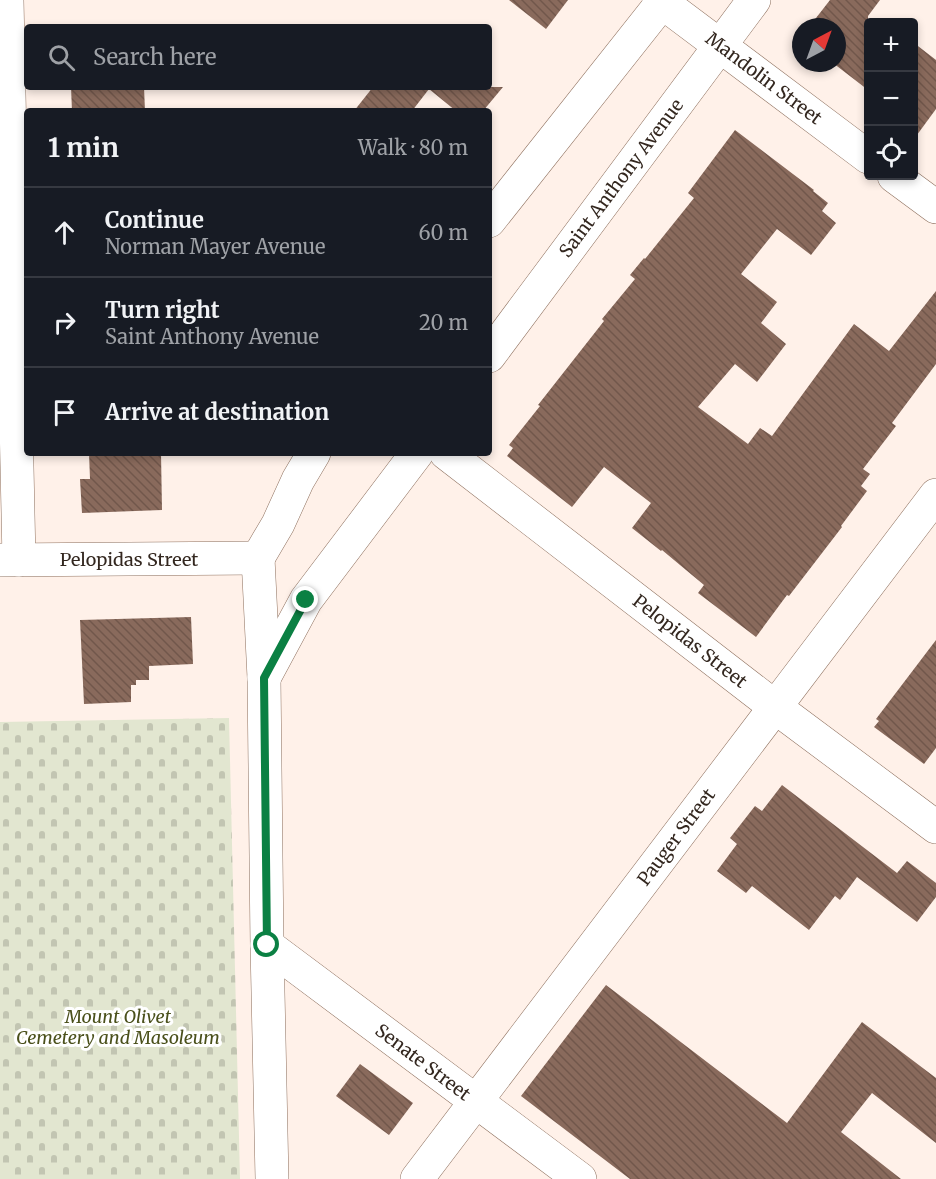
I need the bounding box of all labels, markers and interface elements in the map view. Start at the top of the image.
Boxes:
north arrow [792,18,846,72]
map controls [864,18,918,180]
button: + [864,18,918,72]
search box [24,24,492,90]
street label: Mandolin Street [701,27,827,129]
icon: search [45,41,78,74]
text: Search here [93,43,216,71]
button: − [864,72,918,126]
street label: Saint Anthony Avenue [554,94,688,262]
button: locate [864,126,918,180]
text: 1 min [48,131,119,164]
text: Walk · 80 m [358,135,468,160]
text: Continue [105,206,204,234]
icon: ahead [48,216,81,249]
text: 60 m [418,220,468,245]
text: Norman Mayer Avenue [105,234,325,259]
text: Turn right [105,296,219,324]
icon: right [48,306,81,339]
text: 20 m [419,310,468,335]
text: Saint Anthony Avenue [105,324,319,349]
icon: arrive [48,396,81,429]
text: Arrive at destination [105,398,329,426]
street label: Pelopidas Street [60,548,198,571]
route end [292,586,318,612]
street label: Pelopidas Street [628,589,752,693]
street label: Pauger Street [632,784,720,890]
route start [253,931,279,957]
park label: Mount Olivet Cemetery and Masoleum [16,1005,220,1049]
street label: Senate Street [371,1019,475,1105]

